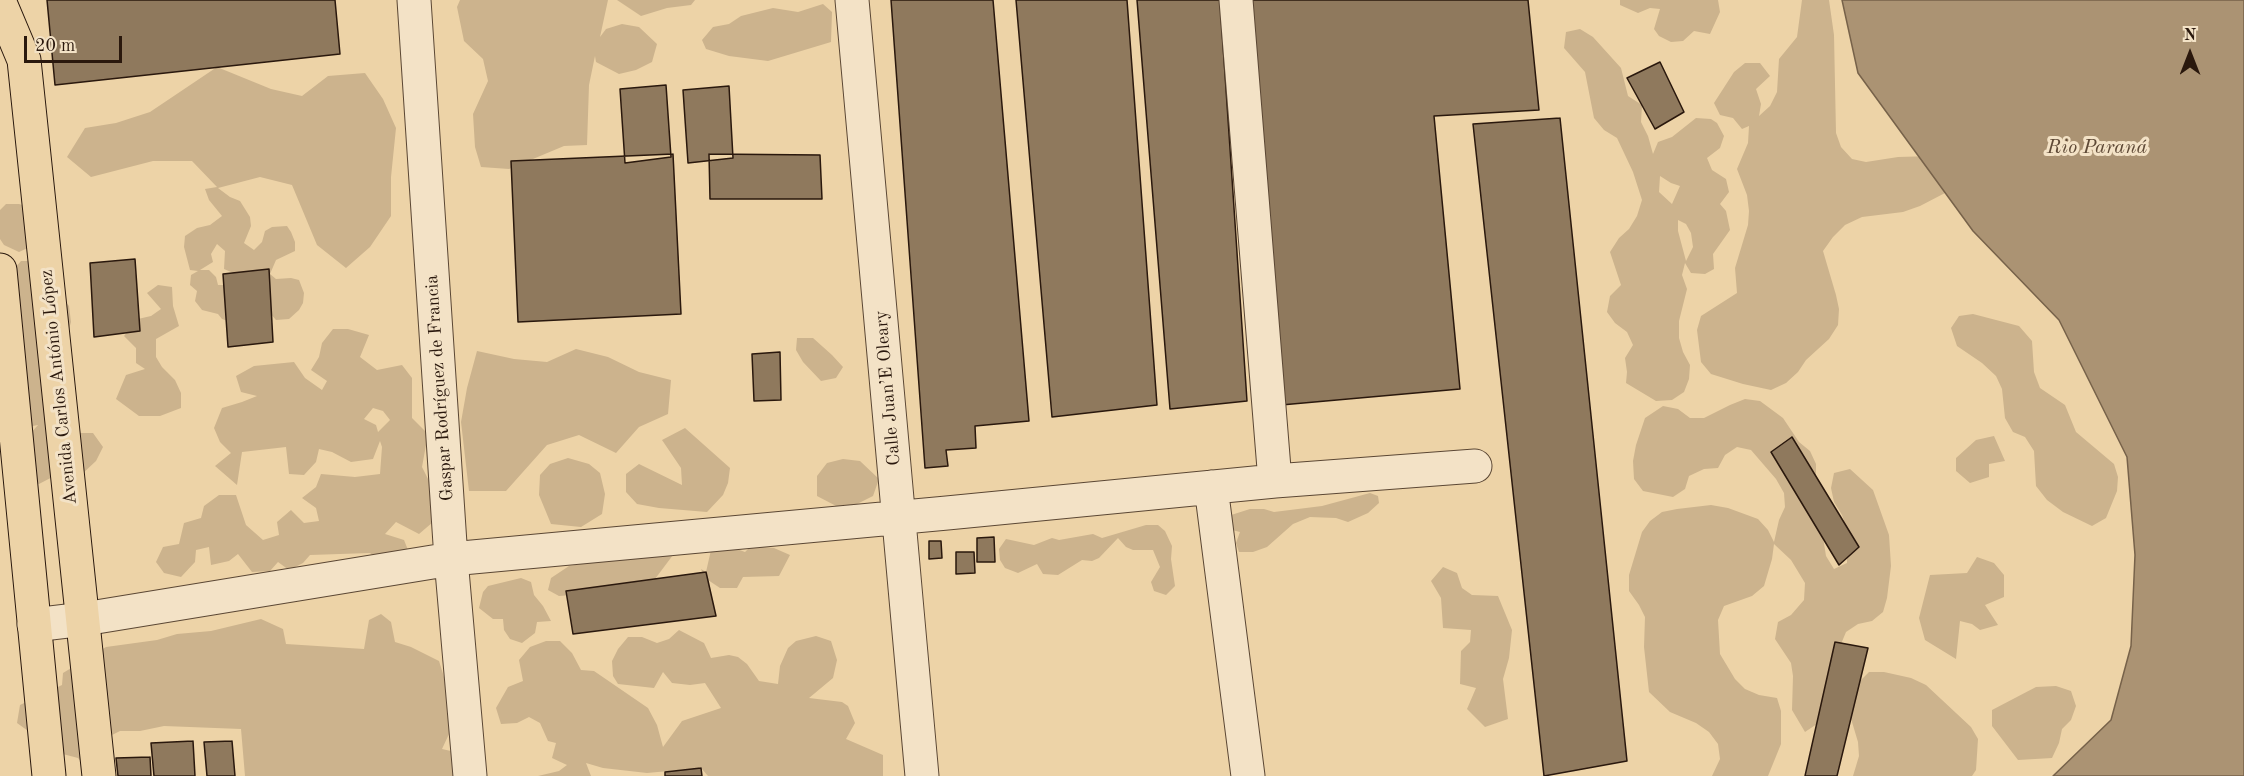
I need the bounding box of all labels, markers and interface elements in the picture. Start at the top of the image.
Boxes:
scale bar [27,24,124,62]
north arrow [2160,24,2220,84]
text: N [2184,28,2196,44]
text: 20 m [35,37,75,55]
water label: Rio Paraná [2047,136,2147,160]
street label: Avenida Carlos António López [36,268,82,506]
street label: Gaspar Rodríguez de Francia [421,274,459,502]
street label: Calle Juan’E Oleary [870,309,906,467]

